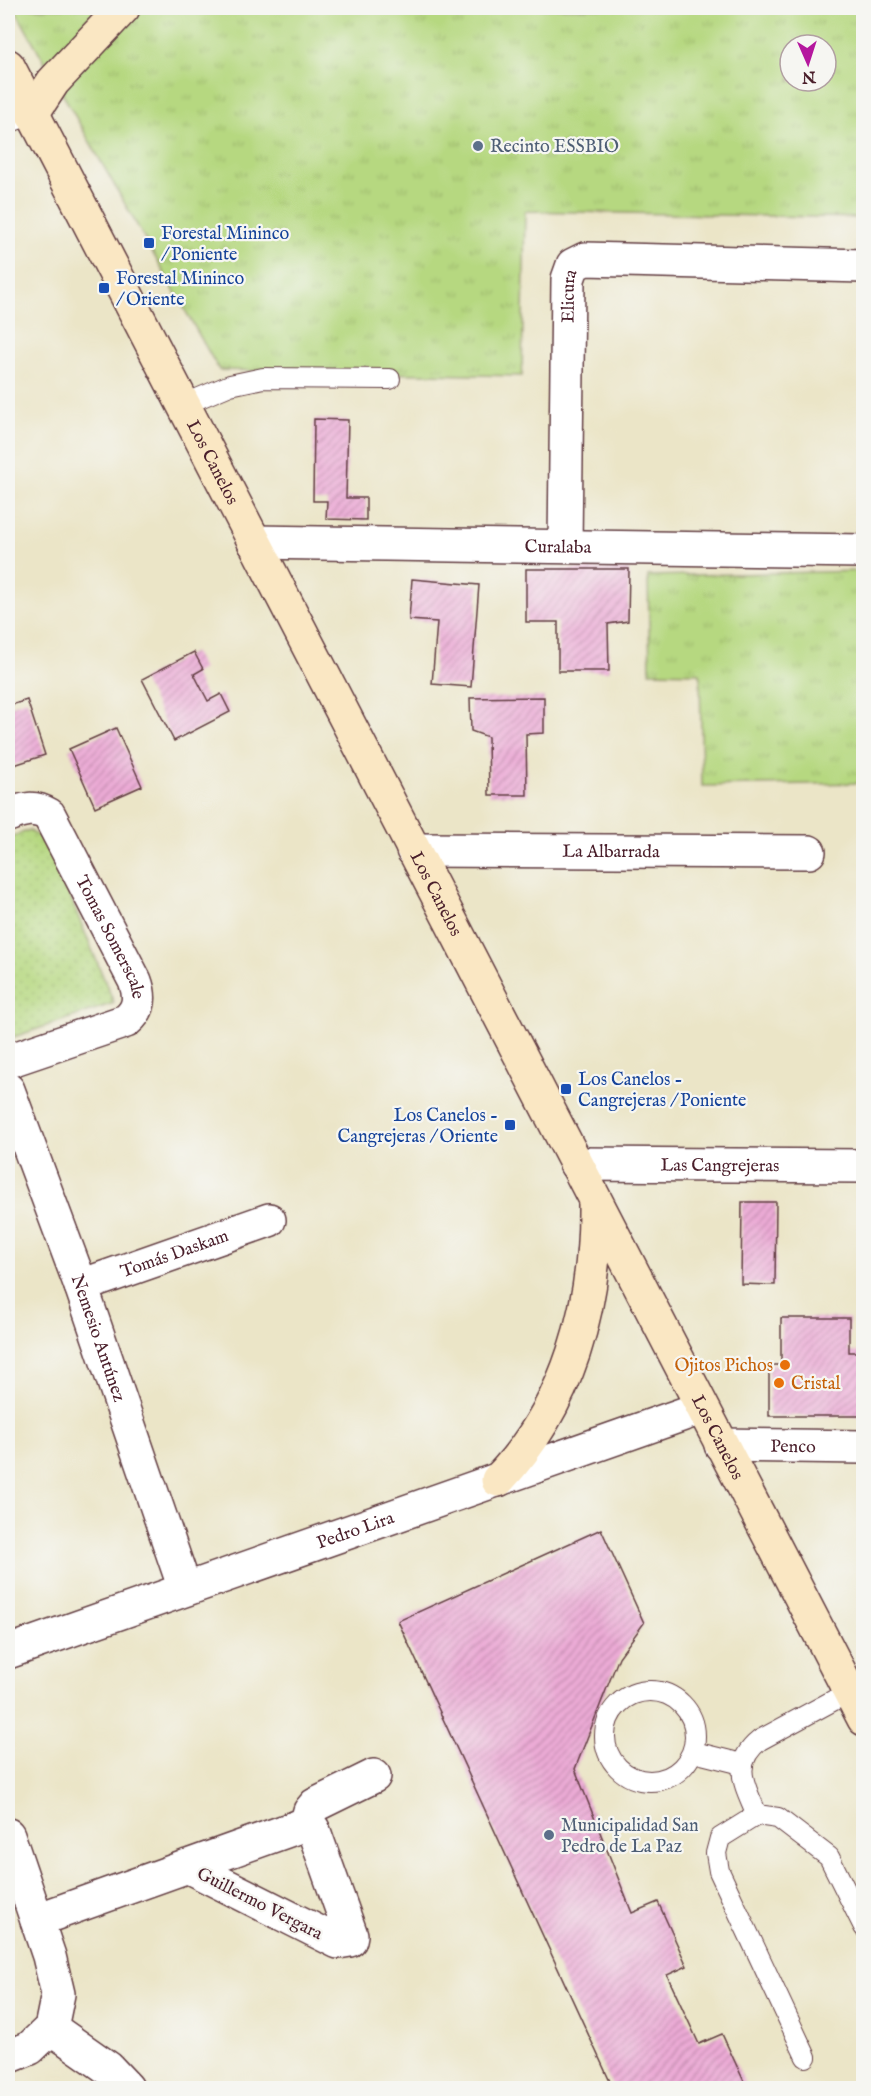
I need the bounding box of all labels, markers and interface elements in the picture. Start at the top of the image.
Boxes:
north arrow [778,33,838,93]
text: N [801,66,817,86]
place label: Recinto ESSBIO [490,136,619,159]
marker: Recinto ESSBIO [471,139,485,153]
place label: Forestal Mininco / Poniente [161,223,289,267]
marker: Forestal Mininco / Poniente [142,236,156,250]
street label: Elicura [558,266,584,323]
place label: Forestal Mininco / Oriente [116,268,244,312]
marker: Forestal Mininco / Oriente [97,281,111,295]
street label: Los Canelos [180,416,243,509]
street label: Curalaba [524,536,592,560]
street label: La Albarrada [562,841,660,864]
street label: Los Canelos [404,848,467,941]
street label: Tomas Somerscale [69,872,149,1000]
place label: Los Canelos - Cangrejeras / Poniente [578,1069,746,1113]
marker: Los Canelos - Cangrejeras / Poniente [559,1082,573,1096]
place label: Los Canelos - Cangrejeras / Oriente [337,1105,498,1149]
marker: Los Canelos - Cangrejeras / Oriente [503,1118,517,1132]
street label: Las Cangrejeras [660,1155,780,1178]
street label: Tomás Daskam [118,1225,232,1284]
street label: Nemesio Antúnez [65,1271,130,1405]
place label: Ojitos Pichos [675,1355,773,1378]
marker: Ojitos Pichos [778,1358,792,1372]
place label: Cristal [791,1373,841,1396]
marker: Cristal [772,1376,786,1390]
street label: Los Canelos [685,1391,748,1484]
street label: Penco [770,1436,816,1459]
street label: Pedro Lira [314,1507,398,1555]
place label: Municipalidad San Pedro de La Paz [561,1815,699,1859]
marker: Municipalidad San Pedro de La Paz [542,1828,556,1842]
street label: Guillermo Vergara [193,1863,326,1946]

